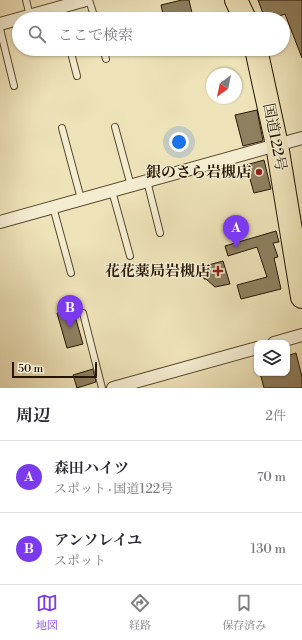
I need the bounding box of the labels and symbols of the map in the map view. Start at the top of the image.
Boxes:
north arrow [206,68,242,104]
street label: 国道122号 [259,101,290,173]
your location [169,132,189,152]
place label: 銀のさら岩槻店 [146,163,251,182]
marker: 銀のさら岩槻店 [254,167,264,177]
pin: A [223,215,249,248]
place label: 花花薬局岩槻店 [105,262,210,281]
marker: 花花薬局岩槻店 [213,266,223,276]
pin: B [57,295,83,328]
scale bar [12,360,97,379]

